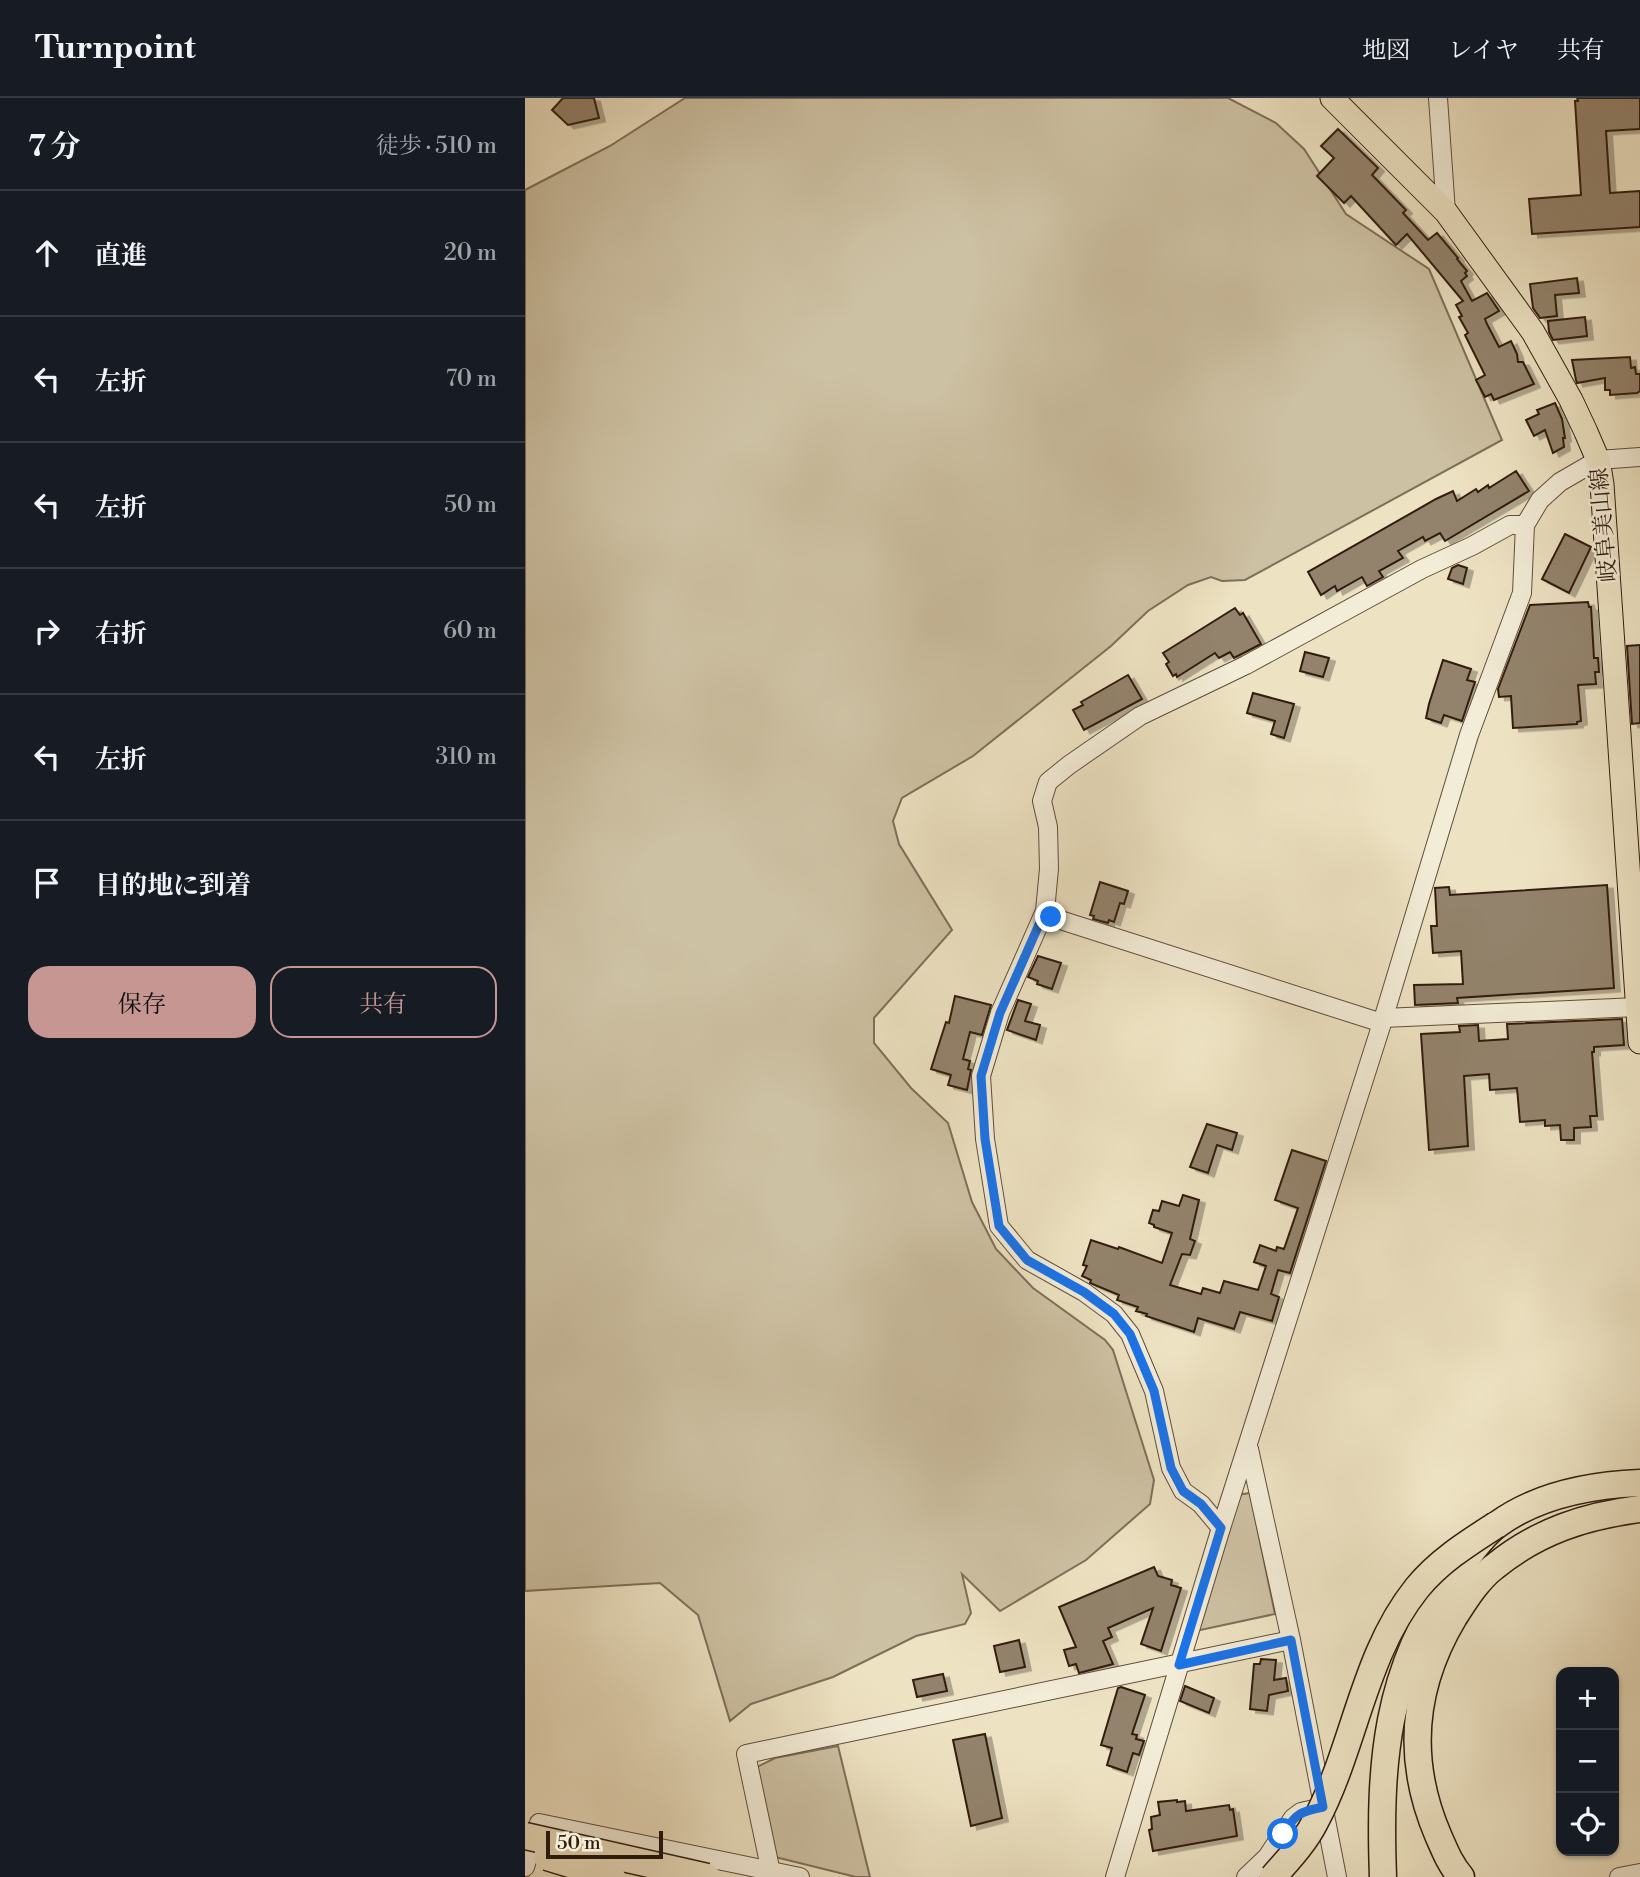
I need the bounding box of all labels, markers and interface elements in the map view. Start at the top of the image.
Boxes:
text: Turnpoint [35,28,196,69]
text: 地図 [1362,36,1410,66]
text: レイヤ [1448,36,1519,66]
text: 共有 [1557,36,1605,66]
text: 7 分 [28,128,81,166]
text: 徒歩 · 510 m [376,132,497,160]
icon: ahead [28,234,66,272]
text: 20 m [444,239,497,267]
text: 直進 [95,240,147,272]
icon: left [28,360,66,398]
text: 70 m [446,365,497,393]
text: 左折 [95,366,147,398]
street label: 岐阜美山線 [1585,466,1623,583]
icon: left [28,486,66,524]
text: 50 m [444,491,497,519]
text: 左折 [95,492,147,524]
icon: right [28,612,66,650]
text: 60 m [443,617,497,645]
text: 右折 [95,618,147,650]
icon: left [28,738,66,776]
text: 310 m [436,743,497,771]
text: 左折 [95,744,147,776]
icon: arrive [28,864,66,902]
text: 目的地に到着 [95,870,251,902]
route end [1035,901,1066,932]
button: 保存 [28,966,256,1038]
button: 共有 [270,966,497,1038]
map controls [1556,1667,1619,1856]
button: + [1556,1667,1619,1730]
button: − [1556,1730,1619,1793]
button: locate [1556,1793,1619,1856]
route start [1267,1818,1298,1849]
scale bar [546,1828,663,1860]
text: 50 m [557,1831,601,1855]

